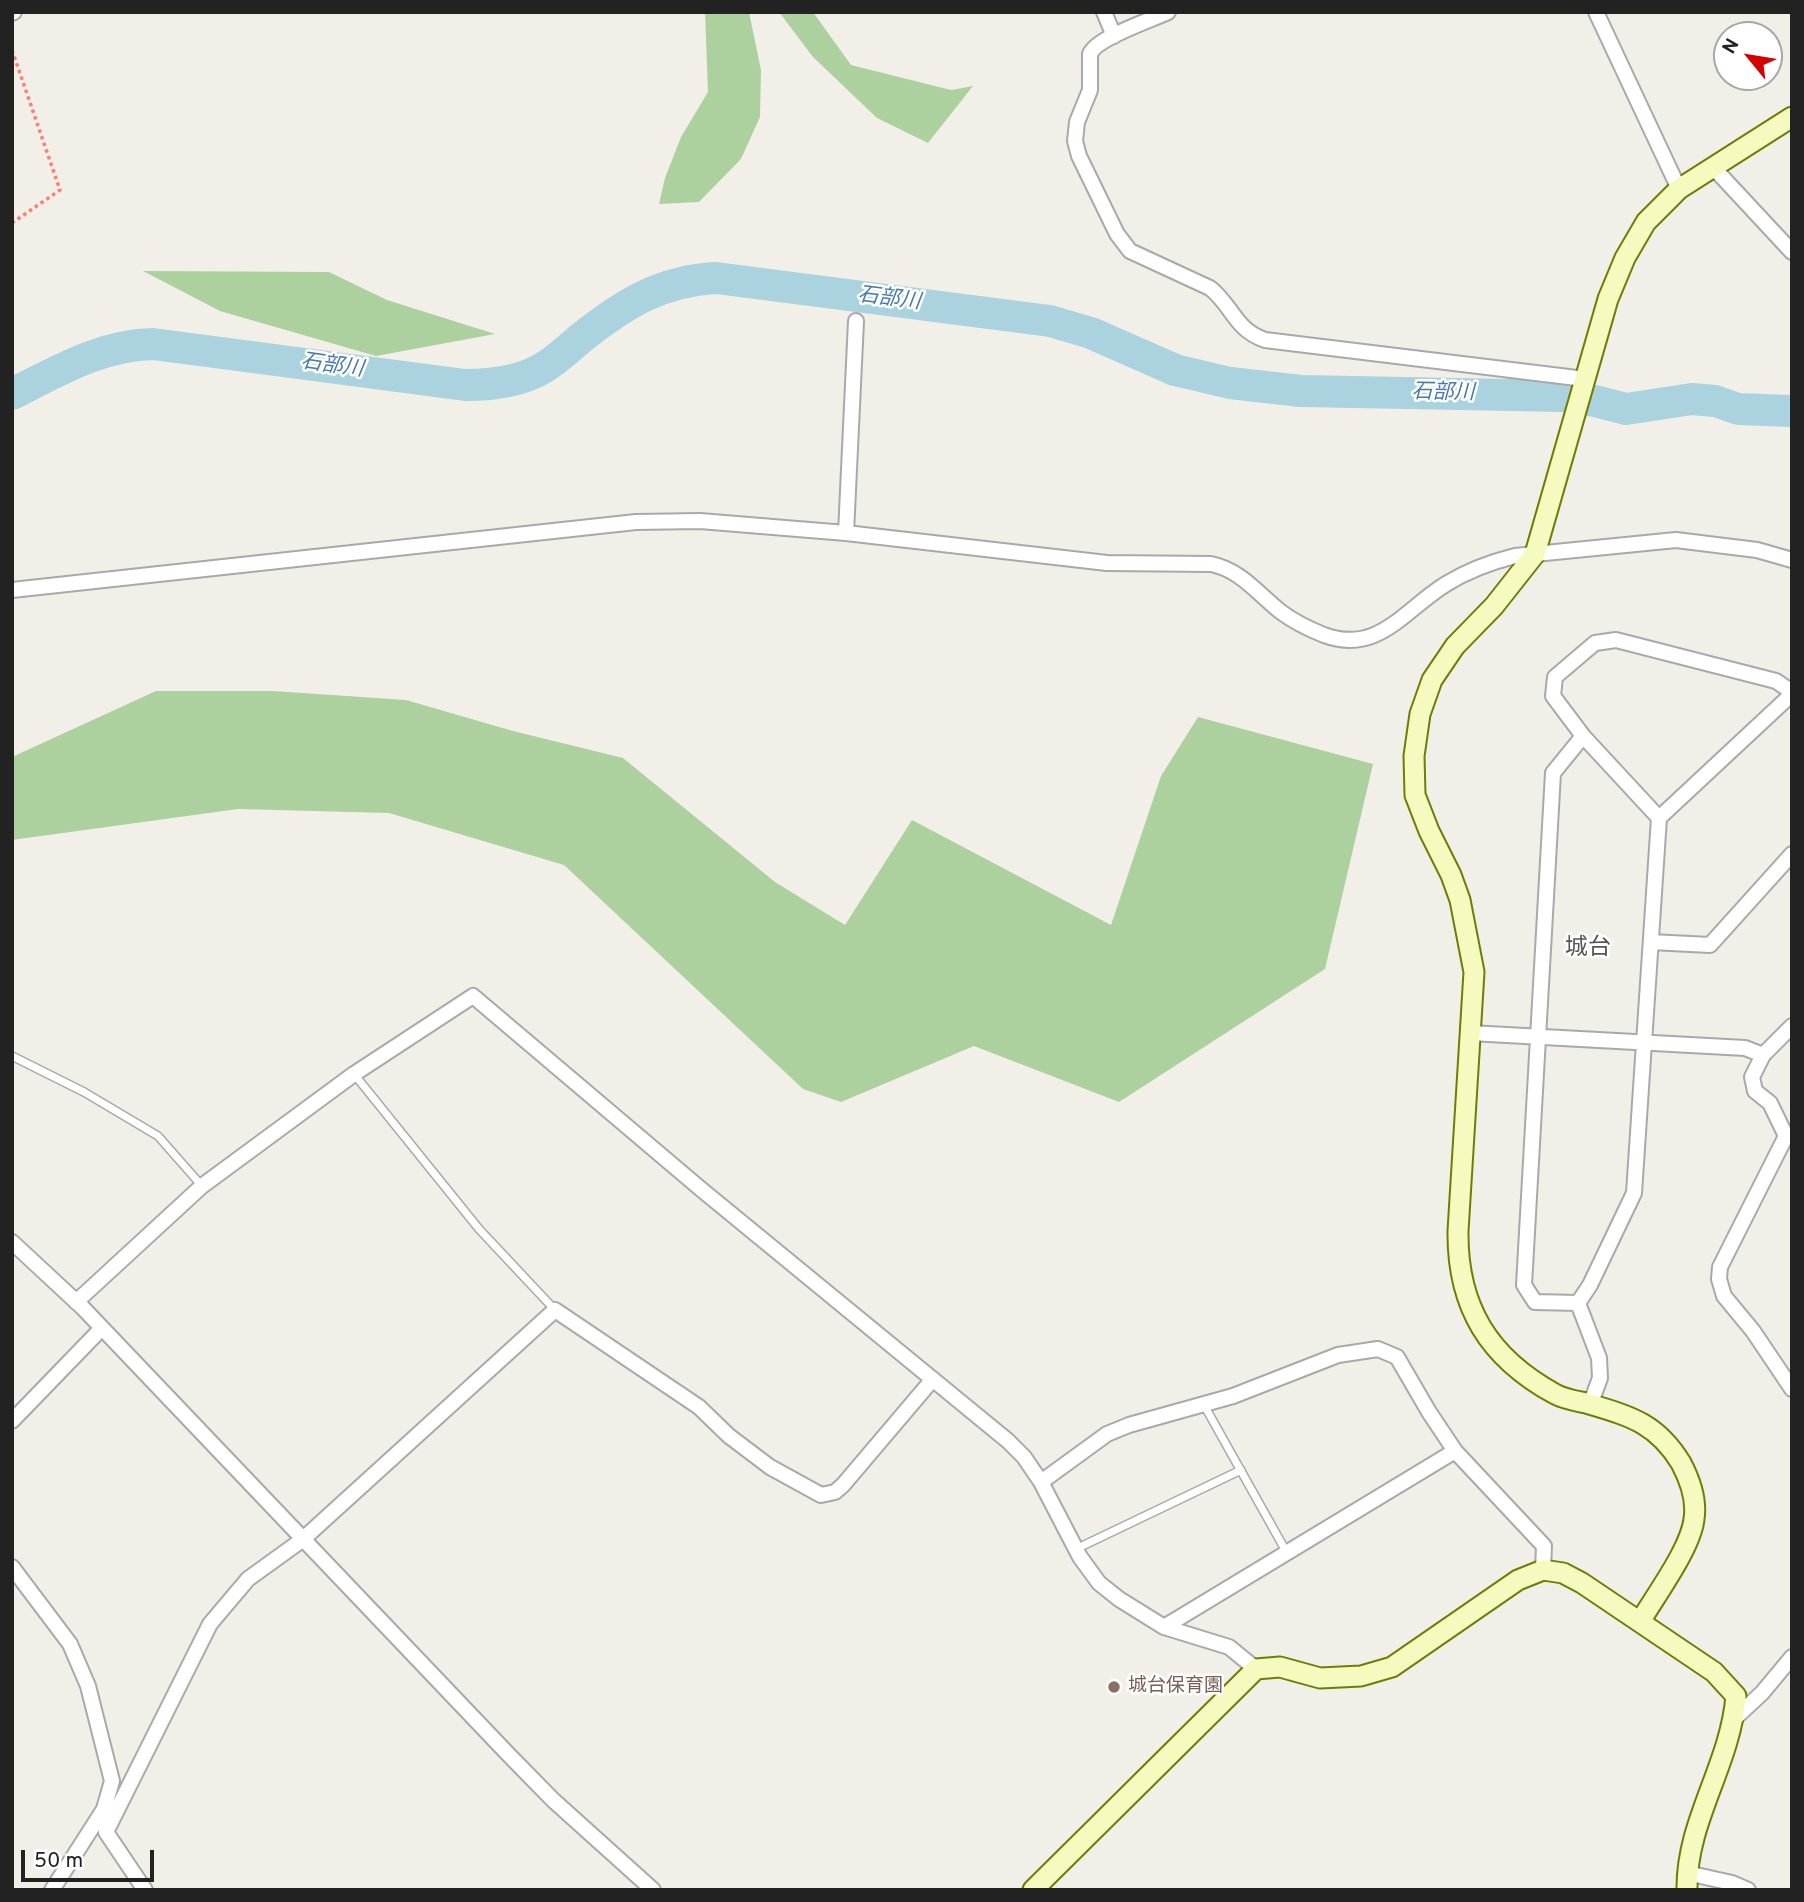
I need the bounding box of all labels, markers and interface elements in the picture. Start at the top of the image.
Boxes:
north arrow [1713,21,1783,91]
text: N [1718,35,1745,58]
water label: 石部川 [856,284,922,316]
water label: 石部川 [299,350,365,384]
water label: 石部川 [1411,381,1475,407]
district label: 城台 [1565,935,1611,963]
place label: 城台保育園 [1128,1676,1223,1698]
marker: 城台保育園 [1106,1679,1122,1695]
scale bar [24,1836,158,1880]
text: 50 m [34,1848,83,1875]

